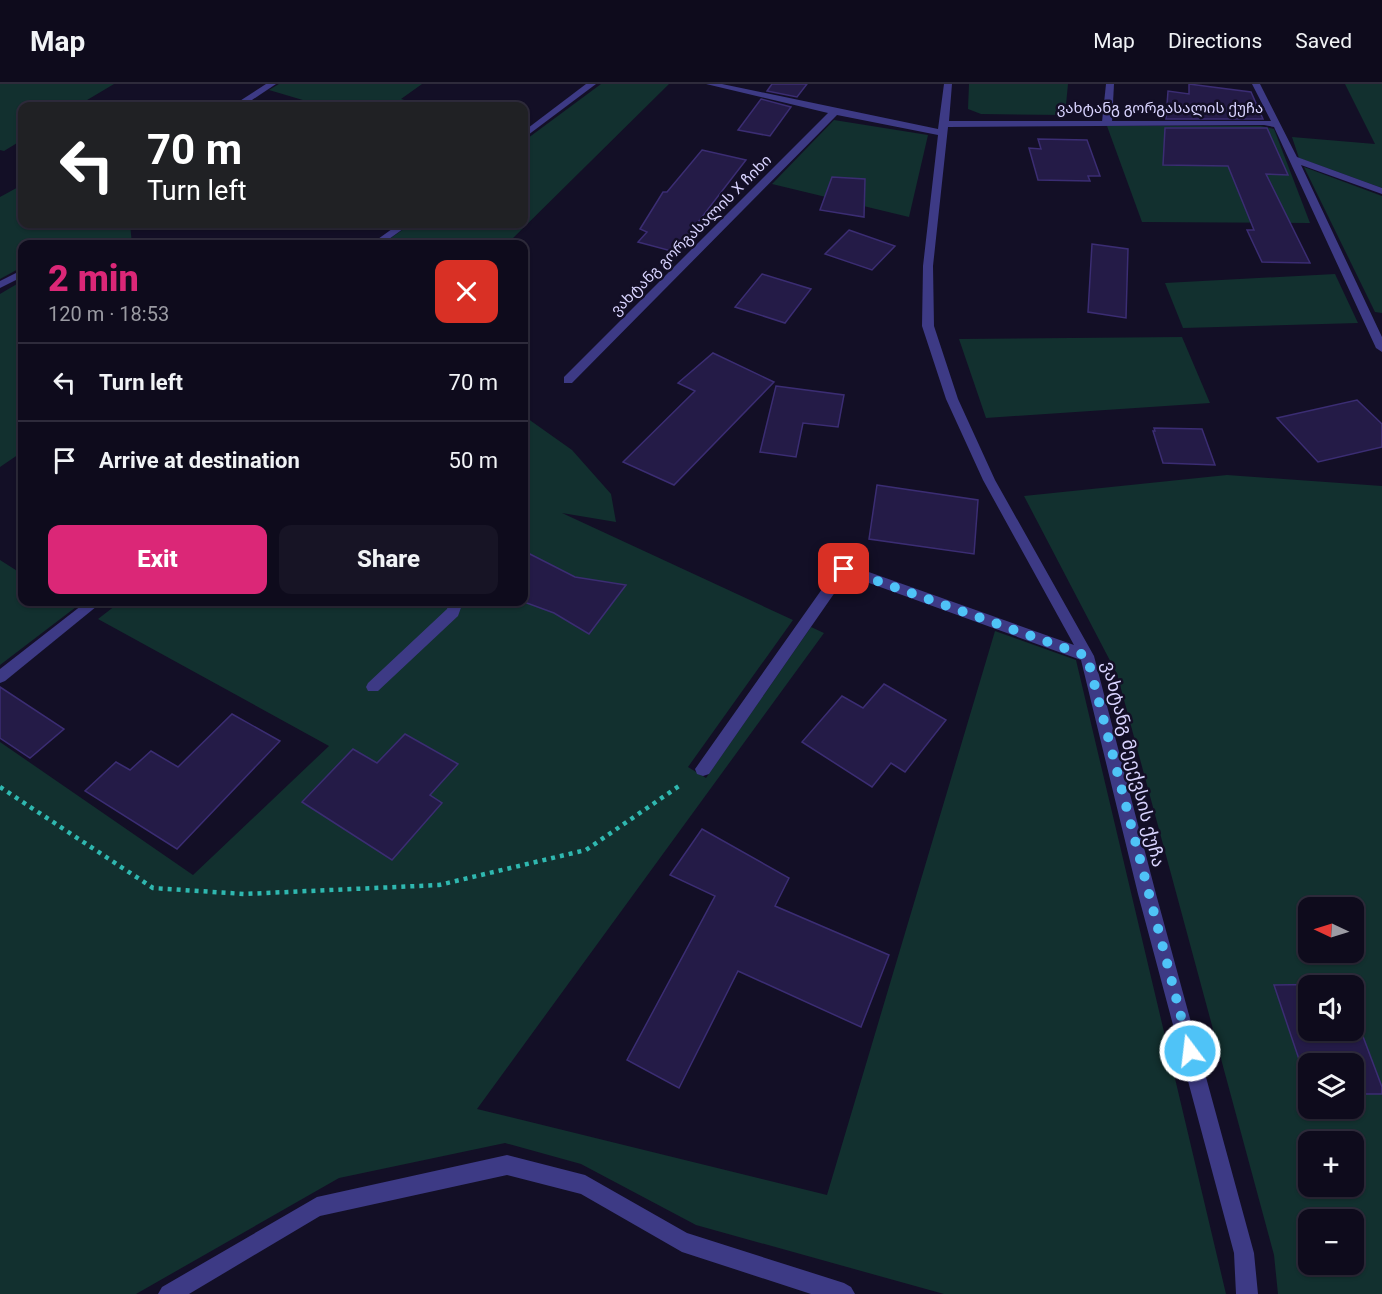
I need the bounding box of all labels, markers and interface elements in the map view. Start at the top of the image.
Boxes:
text: Map [30,25,85,58]
text: Map [1093,29,1135,53]
text: Directions [1168,29,1262,53]
text: Saved [1295,29,1352,53]
street label: ვახტანგ გორგასალის ქუჩა [1057,99,1263,117]
text: 70 m [147,125,242,174]
icon: left [48,126,126,204]
street label: ვახტანგ გორგასალის X ჩიხი [607,151,775,319]
text: Turn left [147,175,247,207]
text: 2 min [48,258,139,300]
button: close [435,260,498,323]
text: 120 m · 18:53 [48,302,169,326]
icon: left [48,366,81,399]
text: Turn left [99,370,183,395]
text: 70 m [449,370,498,395]
icon: arrive [48,444,81,477]
text: Arrive at destination [99,448,300,473]
text: 50 m [449,448,498,473]
button: Exit [48,525,267,594]
button: Share [279,525,498,594]
pin [818,543,869,594]
icon: arrive [827,552,860,585]
street label: ვახტანგ მეექვსის ქუჩა [1097,659,1170,869]
north arrow [1298,897,1364,963]
map controls [1298,897,1364,1275]
button: sound [1298,975,1364,1041]
position arrow [1158,1019,1222,1083]
button: layers [1298,1053,1364,1119]
button: + [1298,1131,1364,1197]
button: − [1298,1209,1364,1275]

